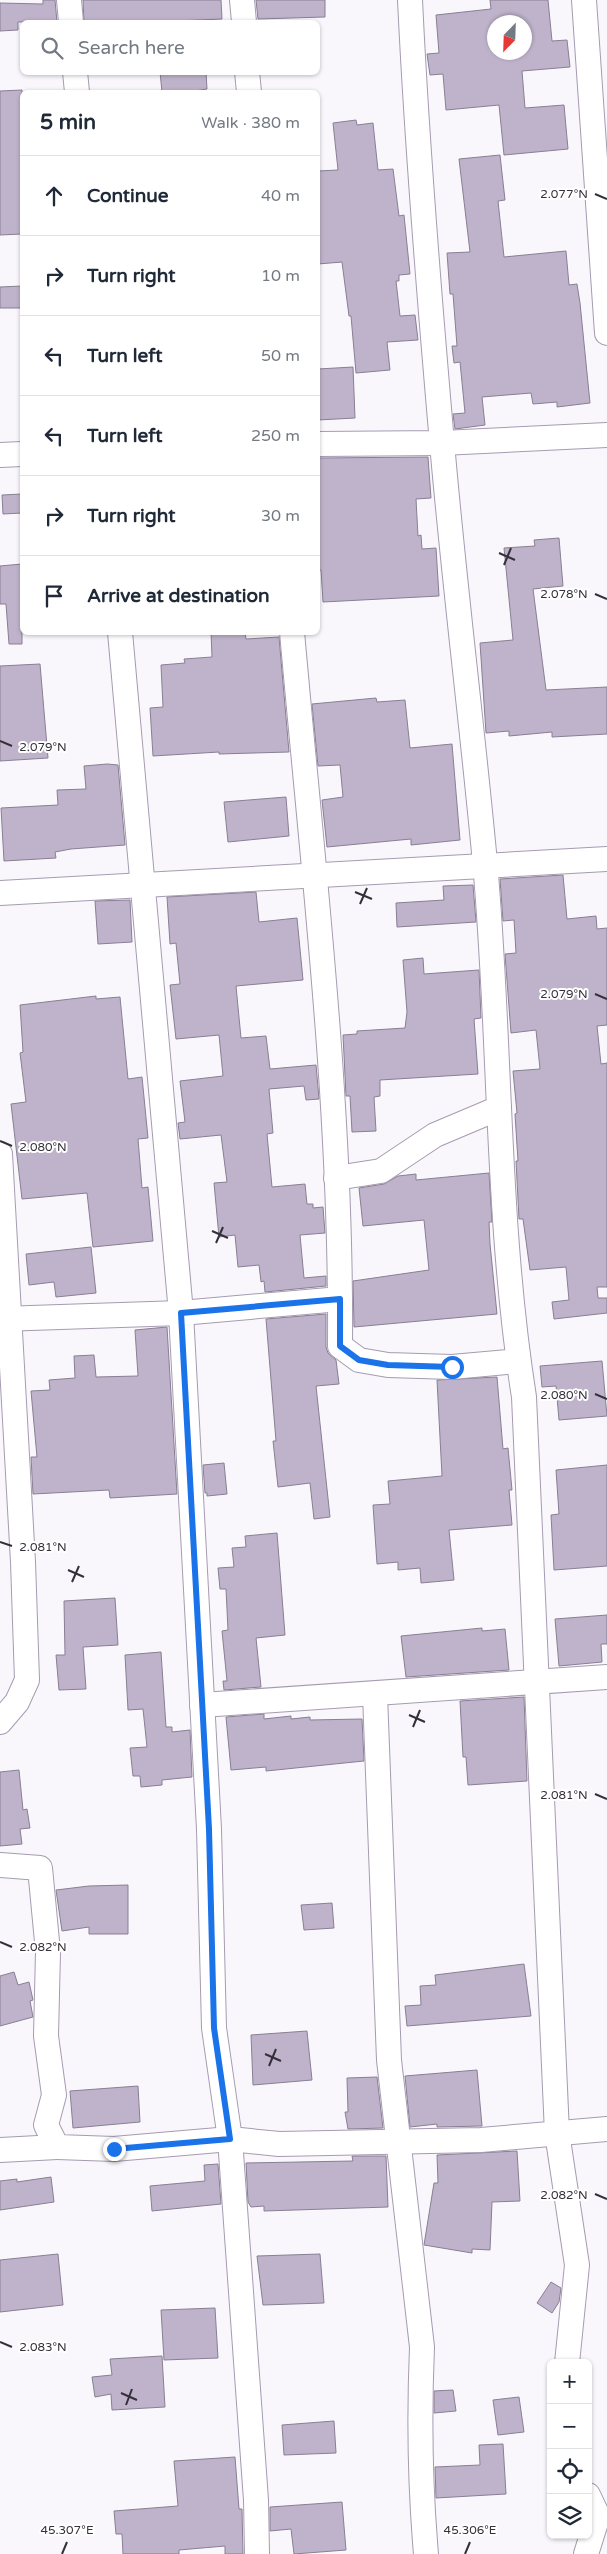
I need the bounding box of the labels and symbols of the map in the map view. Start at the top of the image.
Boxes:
north arrow [487,15,532,60]
text: 2.077°N [540,187,588,201]
text: 2.078°N [540,587,588,601]
text: 2.079°N [19,740,67,754]
text: 2.079°N [540,987,588,1001]
text: 2.080°N [19,1140,67,1154]
route start [441,1356,464,1379]
text: 2.080°N [540,1388,588,1402]
text: 2.081°N [19,1540,67,1554]
text: 2.081°N [540,1788,588,1802]
text: 2.082°N [19,1940,67,1954]
route end [103,2138,126,2161]
text: 2.082°N [540,2188,588,2202]
text: 2.083°N [19,2340,67,2354]
text: 45.307°E [40,2523,94,2537]
text: 45.306°E [444,2523,497,2537]

